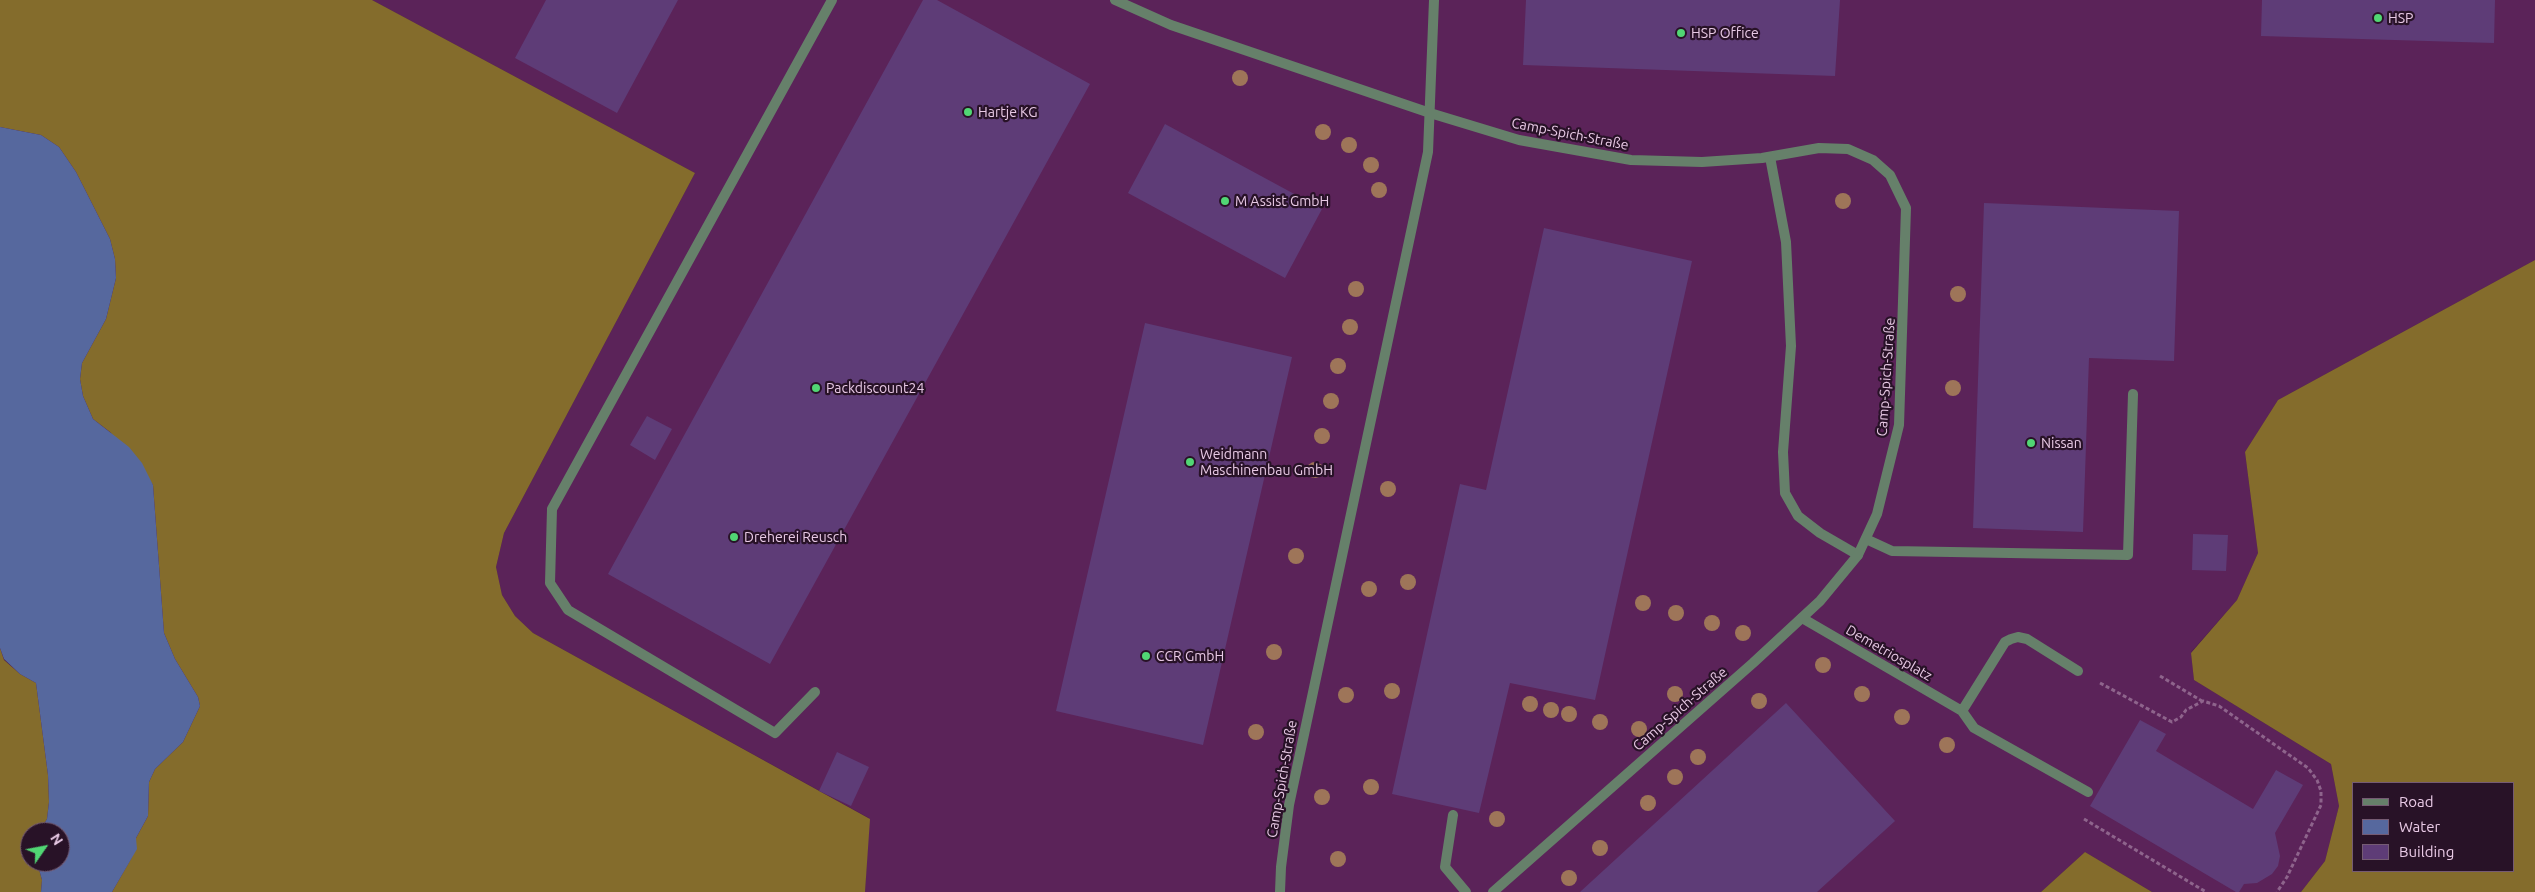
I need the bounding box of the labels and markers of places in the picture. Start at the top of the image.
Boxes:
place label: HSP [2388,10,2413,26]
marker: HSP [2372,12,2384,24]
place label: HSP Office [1691,25,1759,41]
marker: HSP Office [1675,27,1687,39]
place label: Hartje KG [978,104,1038,120]
marker: Hartje KG [962,106,974,118]
place label: M Assist GmbH [1235,193,1329,209]
marker: M Assist GmbH [1219,195,1231,207]
place label: Packdiscount24 [826,380,924,396]
marker: Packdiscount24 [810,382,822,394]
place label: Nissan [2041,435,2082,451]
marker: Nissan [2025,437,2037,449]
place label: Weidmann Maschinenbau GmbH [1200,446,1333,478]
marker: Weidmann Maschinenbau GmbH [1184,456,1196,468]
place label: Dreherei Reusch [744,529,847,545]
marker: Dreherei Reusch [728,531,740,543]
place label: CCR GmbH [1156,648,1224,664]
marker: CCR GmbH [1140,650,1152,662]

